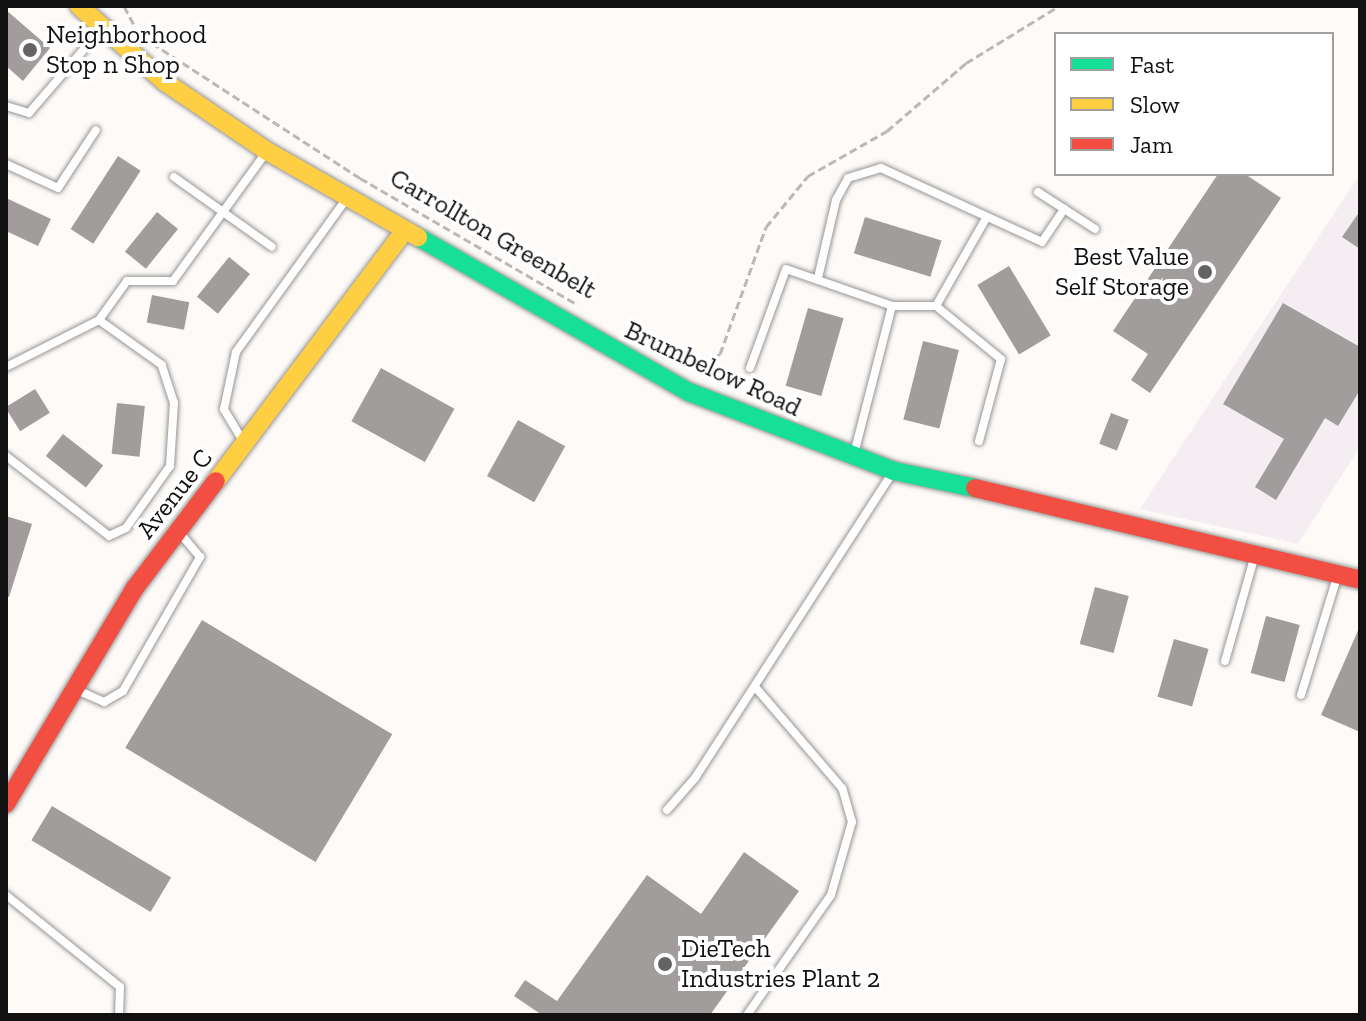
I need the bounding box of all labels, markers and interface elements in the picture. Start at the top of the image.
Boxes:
place label: Neighborhood Stop n Shop [46,19,206,80]
legend [1054,32,1334,176]
marker: Neighborhood Stop n Shop [21,41,39,59]
text: Fast [1130,50,1174,79]
text: Slow [1130,90,1180,119]
text: Jam [1130,130,1173,159]
street label: Carrollton Greenbelt [384,162,602,306]
place label: Best Value Self Storage [1055,241,1189,302]
marker: Best Value Self Storage [1196,263,1214,281]
street label: Brumbelow Road [620,314,806,424]
street label: Avenue C [130,443,220,545]
place label: DieTech Industries Plant 2 [681,933,880,994]
marker: DieTech Industries Plant 2 [656,955,674,973]

